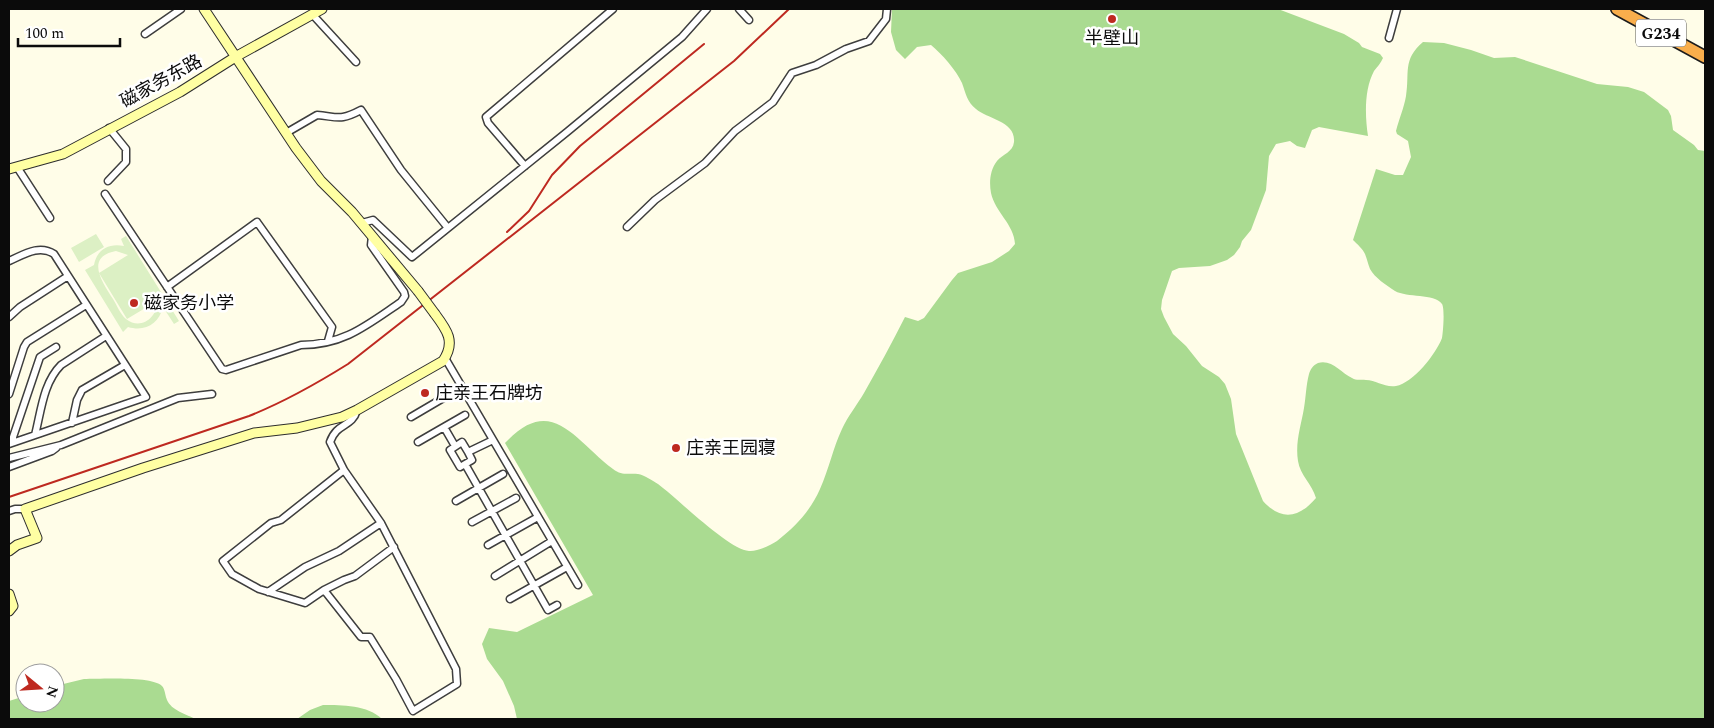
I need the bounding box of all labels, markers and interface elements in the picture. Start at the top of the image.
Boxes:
marker: 半壁山 [1106,13,1118,25]
scale bar [18,15,120,47]
road number: G234 [1636,19,1686,46]
text: 100 m [25,22,64,45]
place label: 半壁山 [1085,25,1139,52]
street label: 磁家务东路 [115,48,207,115]
place label: 磁家务小学 [144,290,234,317]
marker: 磁家务小学 [128,297,140,309]
place label: 庄亲王石牌坊 [435,380,543,407]
marker: 庄亲王石牌坊 [419,387,431,399]
place label: 庄亲王园寝 [686,435,776,462]
marker: 庄亲王园寝 [670,442,682,454]
north arrow [15,663,65,713]
text: N [40,683,64,701]

